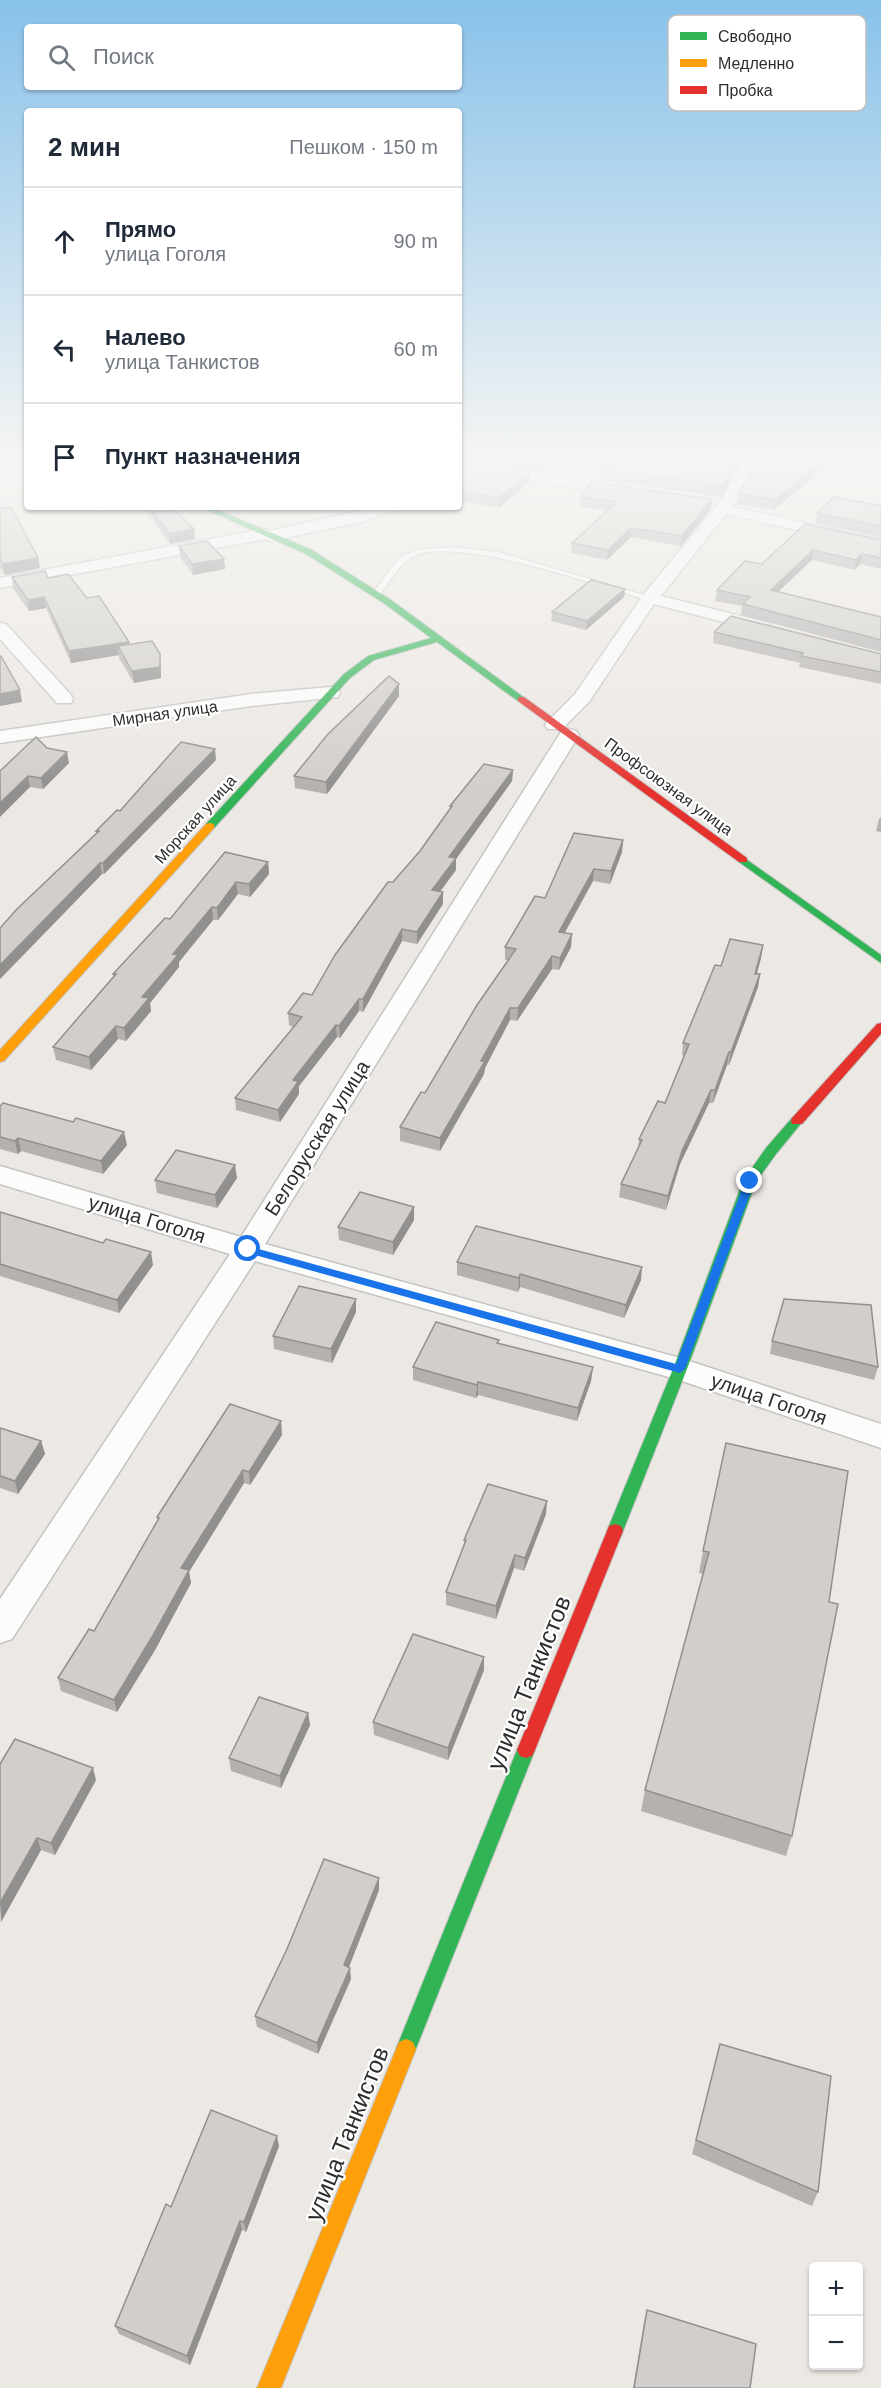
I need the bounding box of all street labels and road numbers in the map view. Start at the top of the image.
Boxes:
street label: Мирная улица [111,698,219,729]
street label: Профсоюзная улица [602,734,736,839]
street label: Морская улица [151,772,239,867]
street label: Белорусская улица [260,1056,374,1220]
street label: улица Гоголя [86,1191,208,1247]
street label: улица Гоголя [708,1369,830,1429]
street label: улица Танкистов [481,1592,576,1774]
street label: улица Танкистов [299,2043,394,2225]

